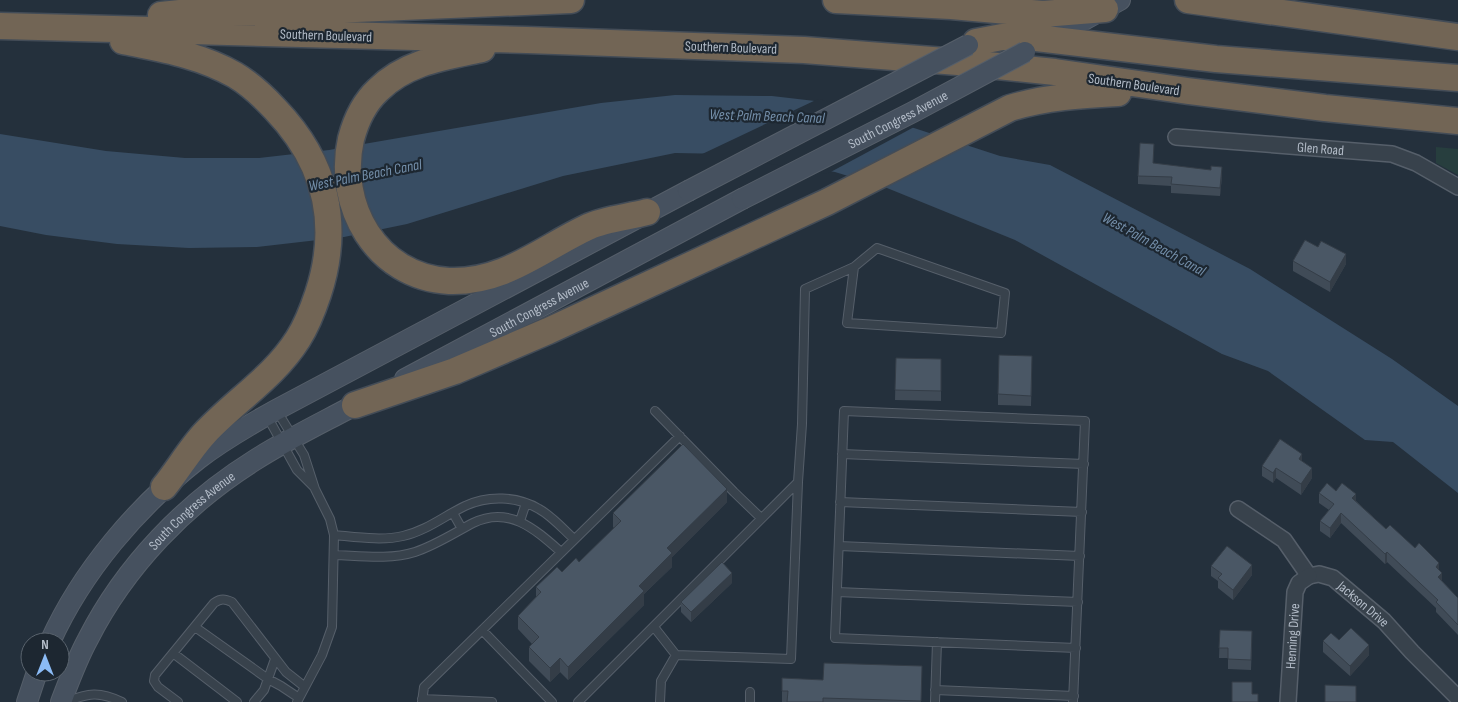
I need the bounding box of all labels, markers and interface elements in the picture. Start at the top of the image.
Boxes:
street label: Southern Boulevard [280,25,372,46]
street label: Southern Boulevard [685,37,777,58]
street label: Southern Boulevard [1087,70,1181,99]
street label: South Congress Avenue [845,87,951,153]
water label: West Palm Beach Canal [709,105,826,128]
street label: Glen Road [1296,139,1345,159]
water label: West Palm Beach Canal [307,155,425,196]
water label: West Palm Beach Canal [1099,208,1210,281]
street label: South Congress Avenue [487,274,592,341]
street label: South Congress Avenue [145,468,238,554]
street label: Jackson Drive [1333,577,1393,630]
street label: Henning Drive [1282,603,1303,669]
north arrow [20,632,70,682]
text: N [41,636,49,653]

